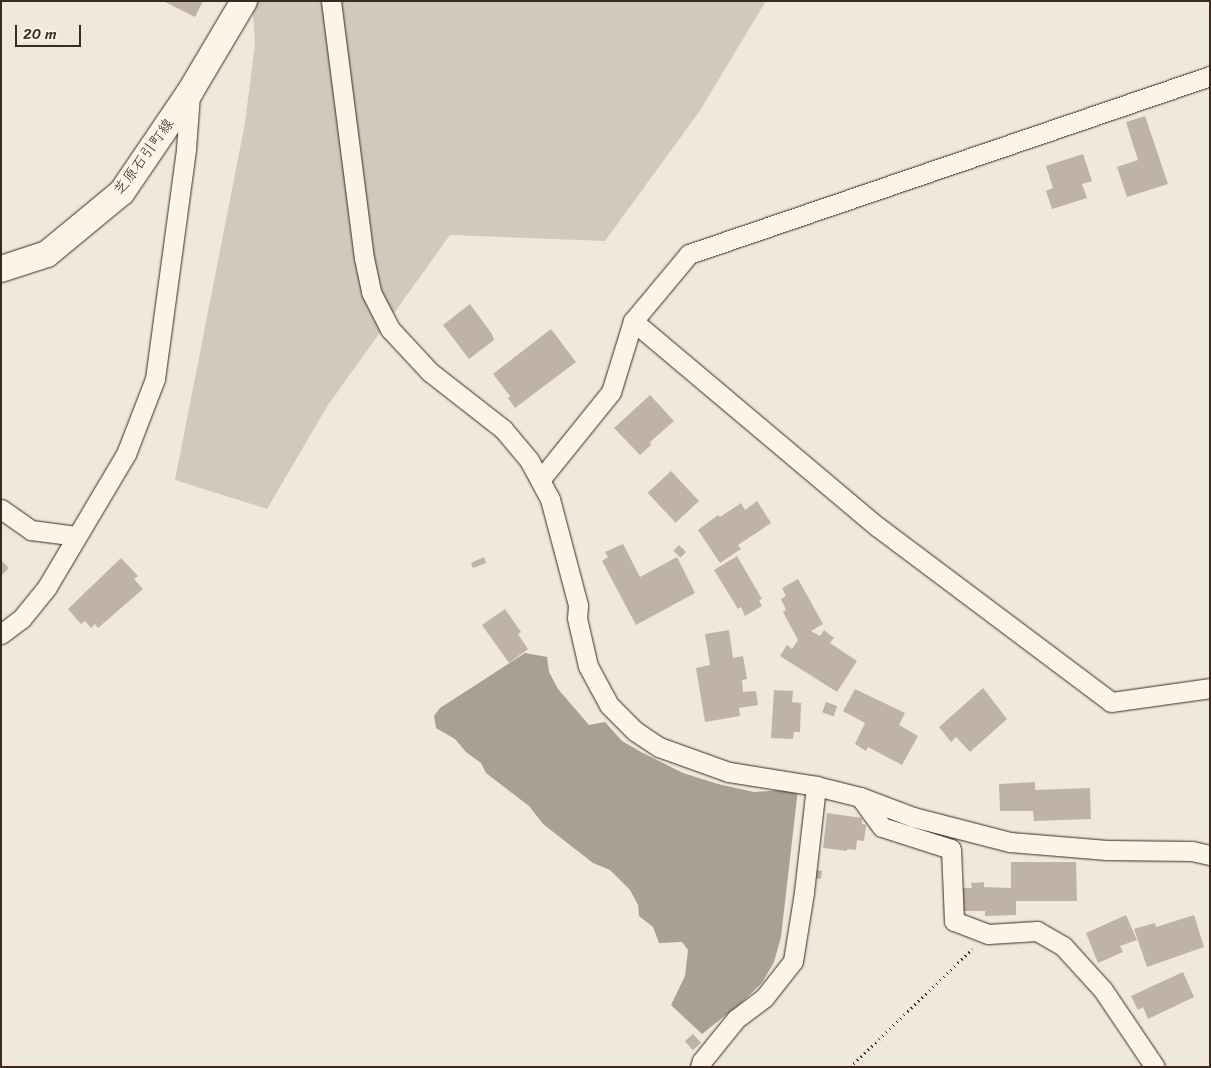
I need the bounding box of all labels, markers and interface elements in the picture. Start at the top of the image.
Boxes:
scale bar [18,15,84,47]
text: 20 m [23,21,57,47]
street label: 芝原石引町線 [110,115,178,199]

